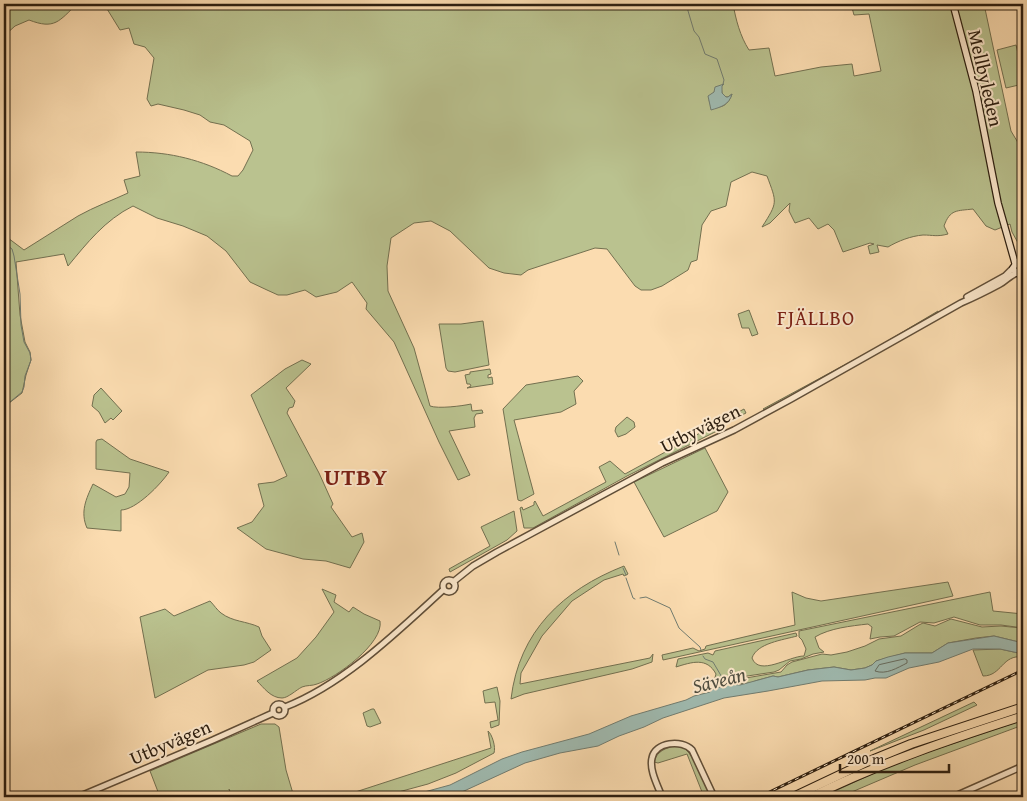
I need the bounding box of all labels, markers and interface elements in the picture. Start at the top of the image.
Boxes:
street label: Mellbyleden [961,27,1011,129]
district label: FJÄLLBO [777,303,855,332]
street label: Utbyvägen [655,396,745,459]
district label: UTBY [324,459,388,494]
water label: Säveån [689,659,749,700]
street label: Utbyvägen [125,712,215,772]
scale bar [840,741,948,773]
text: 200 m [847,748,885,769]

